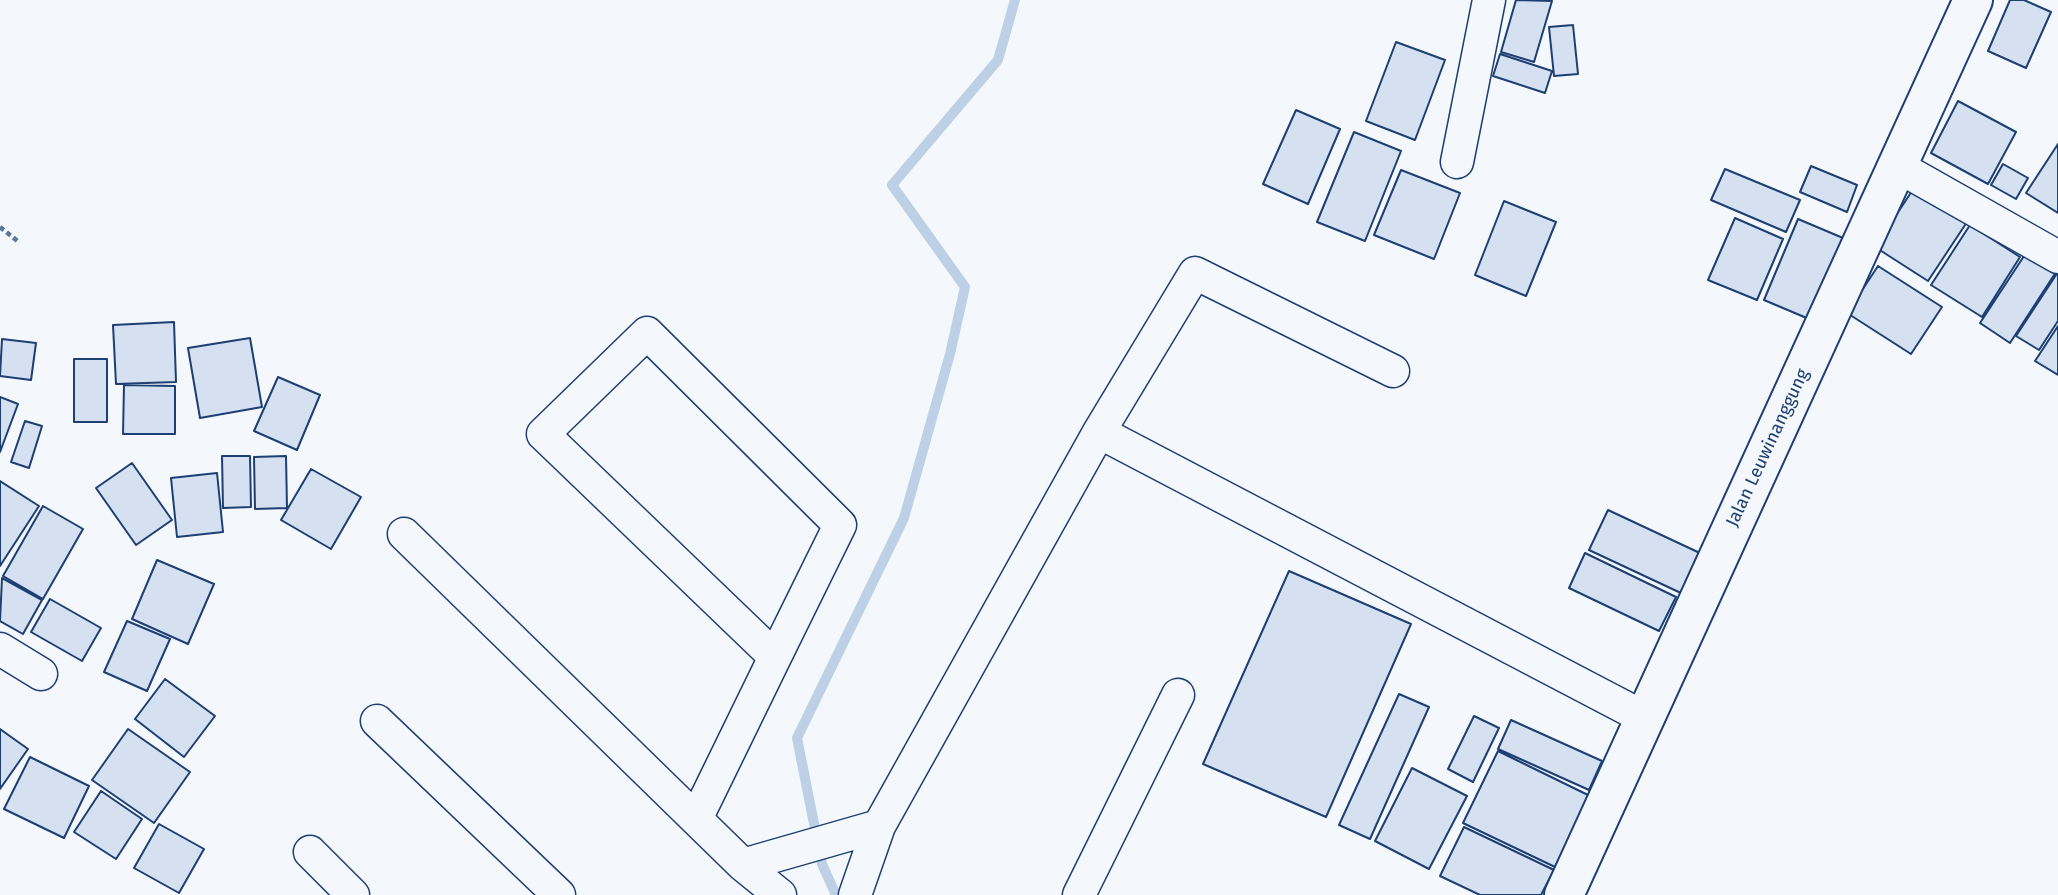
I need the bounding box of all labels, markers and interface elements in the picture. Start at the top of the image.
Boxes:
street label: Jalan Leuwinanggung [1722,365,1814,531]

